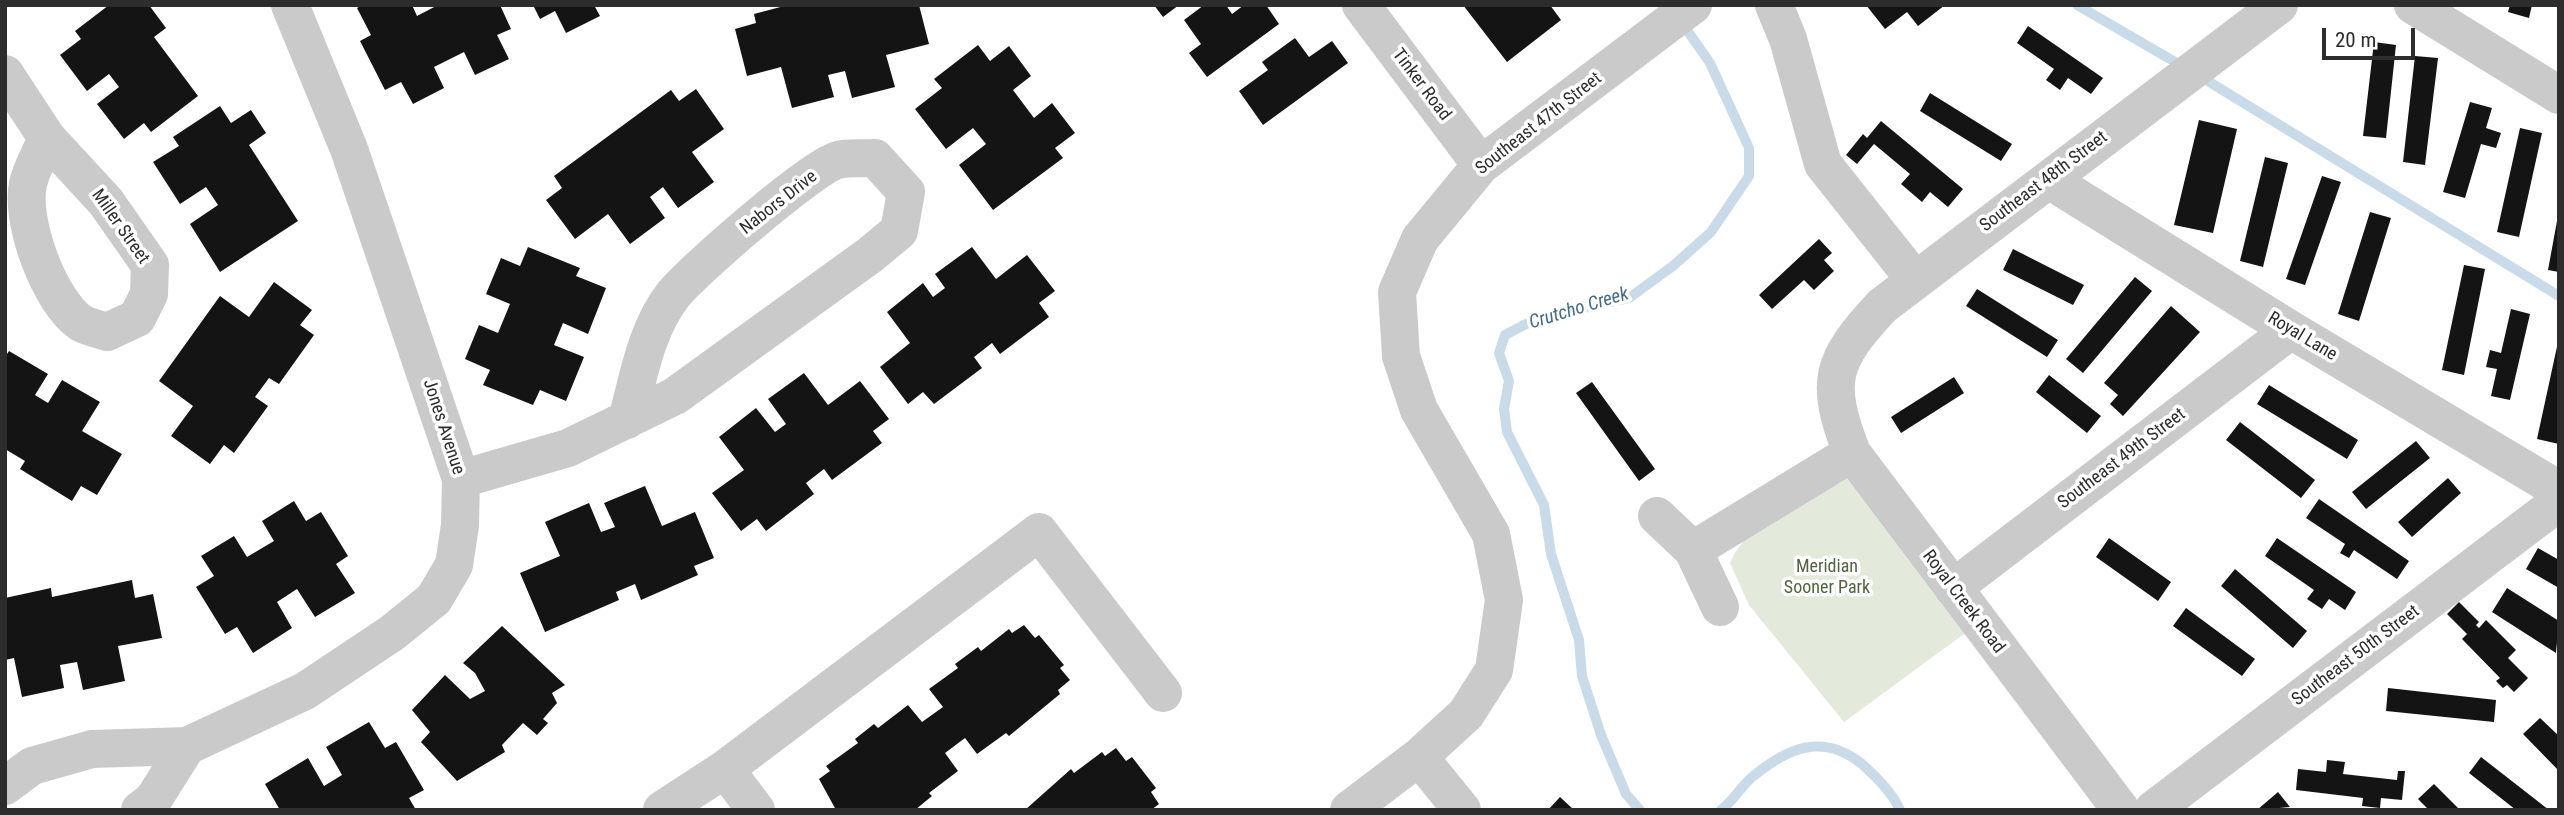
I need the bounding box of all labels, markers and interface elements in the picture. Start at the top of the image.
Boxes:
scale bar [2326,14,2419,58]
text: 20 m [2335,28,2376,52]
street label: Tinker Road [1387,45,1455,125]
street label: Southeast 47th Street [1472,68,1606,180]
street label: Southeast 48th Street [1976,127,2112,237]
street label: Nabors Drive [736,166,822,240]
street label: Miller Street [86,185,154,269]
water label: Crutcho Creek [1526,283,1632,335]
street label: Royal Lane [2263,308,2341,366]
street label: Jones Avenue [417,377,469,477]
street label: Southeast 49th Street [2054,404,2190,514]
street label: Royal Creek Road [1917,546,2009,658]
park label: Meridian Sooner Park [1784,556,1870,598]
street label: Southeast 50th Street [2288,601,2424,711]

